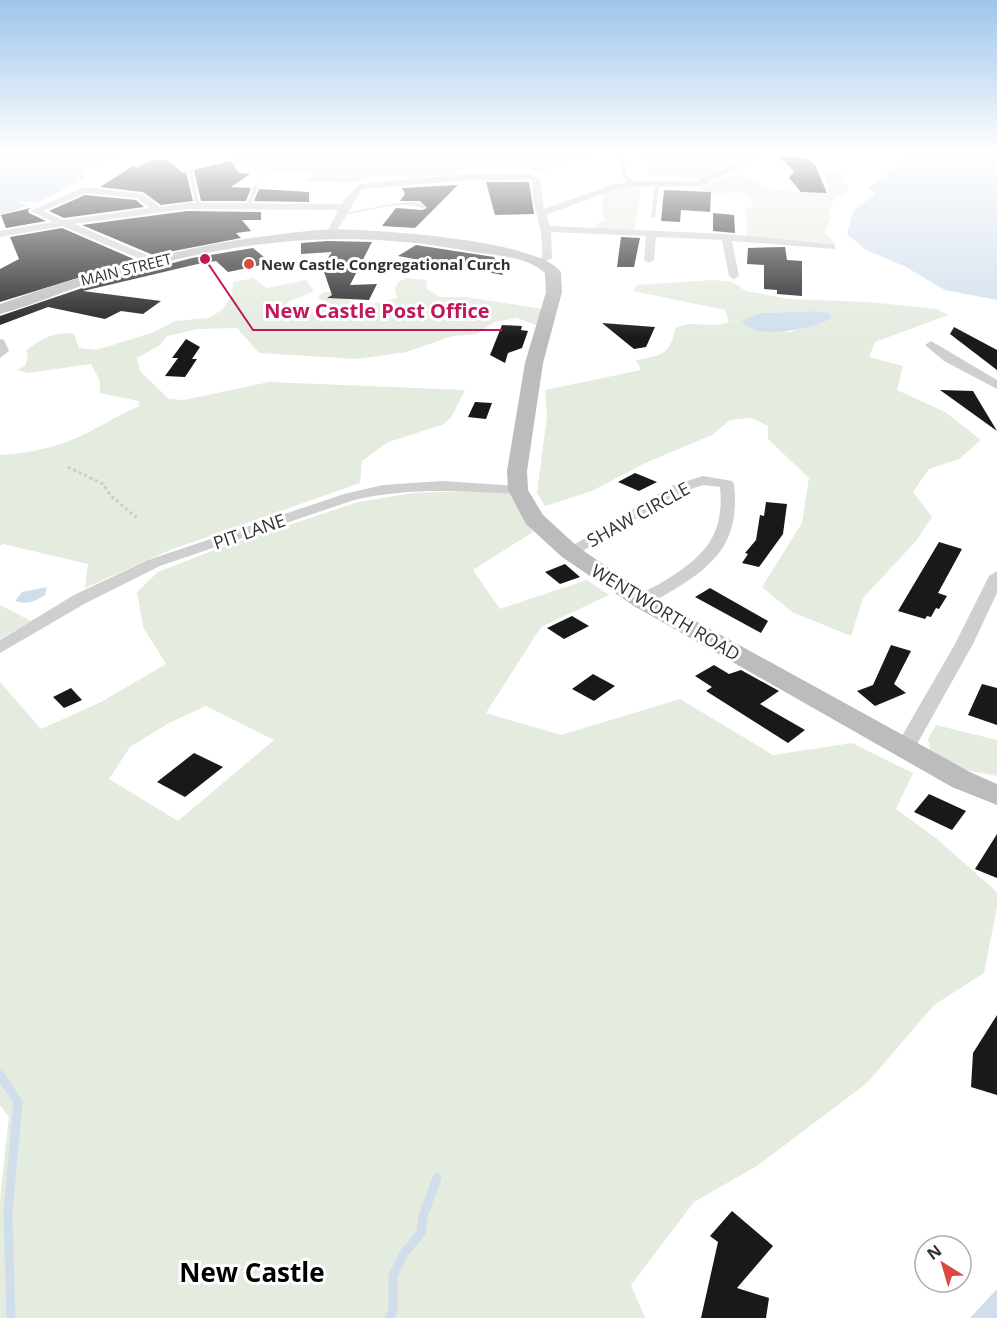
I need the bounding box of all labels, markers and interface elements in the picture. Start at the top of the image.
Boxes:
street label: MAIN STREET [78,248,174,290]
place label: New Castle Congregational Curch [261,254,511,274]
marker: New Castle Congregational Curch [242,257,256,271]
callout: New Castle Post Office [253,292,502,330]
text: New Castle Post Office [264,297,490,324]
street label: SHAW CIRCLE [582,476,694,552]
street label: PIT LANE [210,507,288,555]
street label: WENTWORTH ROAD [587,558,745,666]
north arrow [913,1234,973,1294]
text: N [922,1239,946,1265]
district label: New Castle [179,1254,325,1290]

